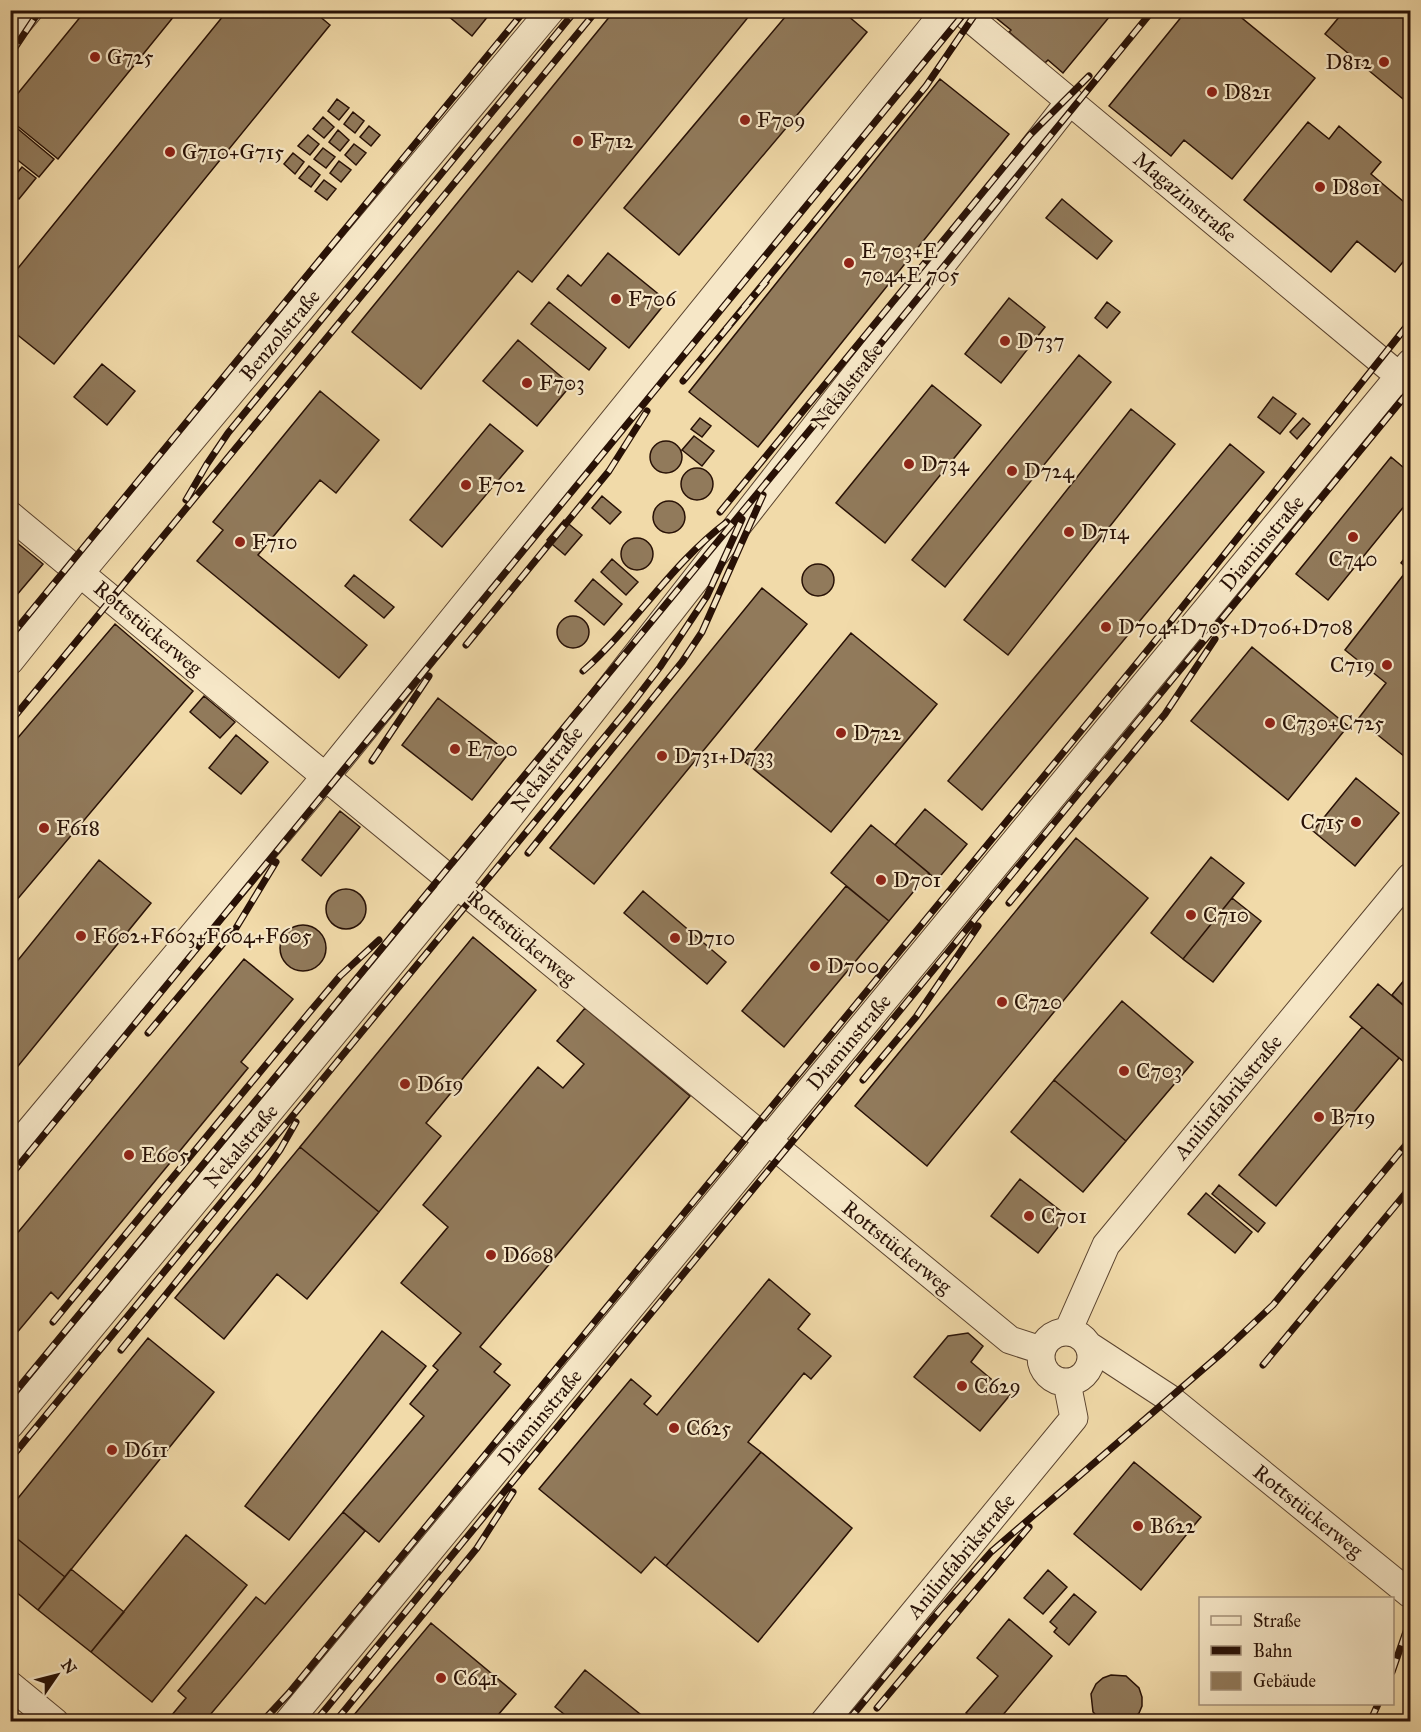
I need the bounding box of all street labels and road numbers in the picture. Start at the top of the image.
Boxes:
street label: Magazinstraße [1128,146,1242,248]
street label: Benzolstraße [234,284,326,386]
street label: Nekalstraße [805,338,889,434]
street label: Diaminstraße [1214,489,1310,596]
street label: Rottstückerweg [88,575,208,681]
street label: Nekalstraße [505,721,589,817]
street label: Rottstückerweg [462,885,582,991]
street label: Diaminstraße [801,988,897,1095]
street label: Anilinfabrikstraße [1168,1029,1288,1166]
street label: Nekalstraße [198,1098,284,1193]
street label: Rottstückerweg [837,1195,957,1299]
street label: Diaminstraße [492,1363,588,1470]
street label: Rottstückerweg [1248,1459,1368,1563]
street label: Anilinfabrikstraße [901,1488,1021,1625]

